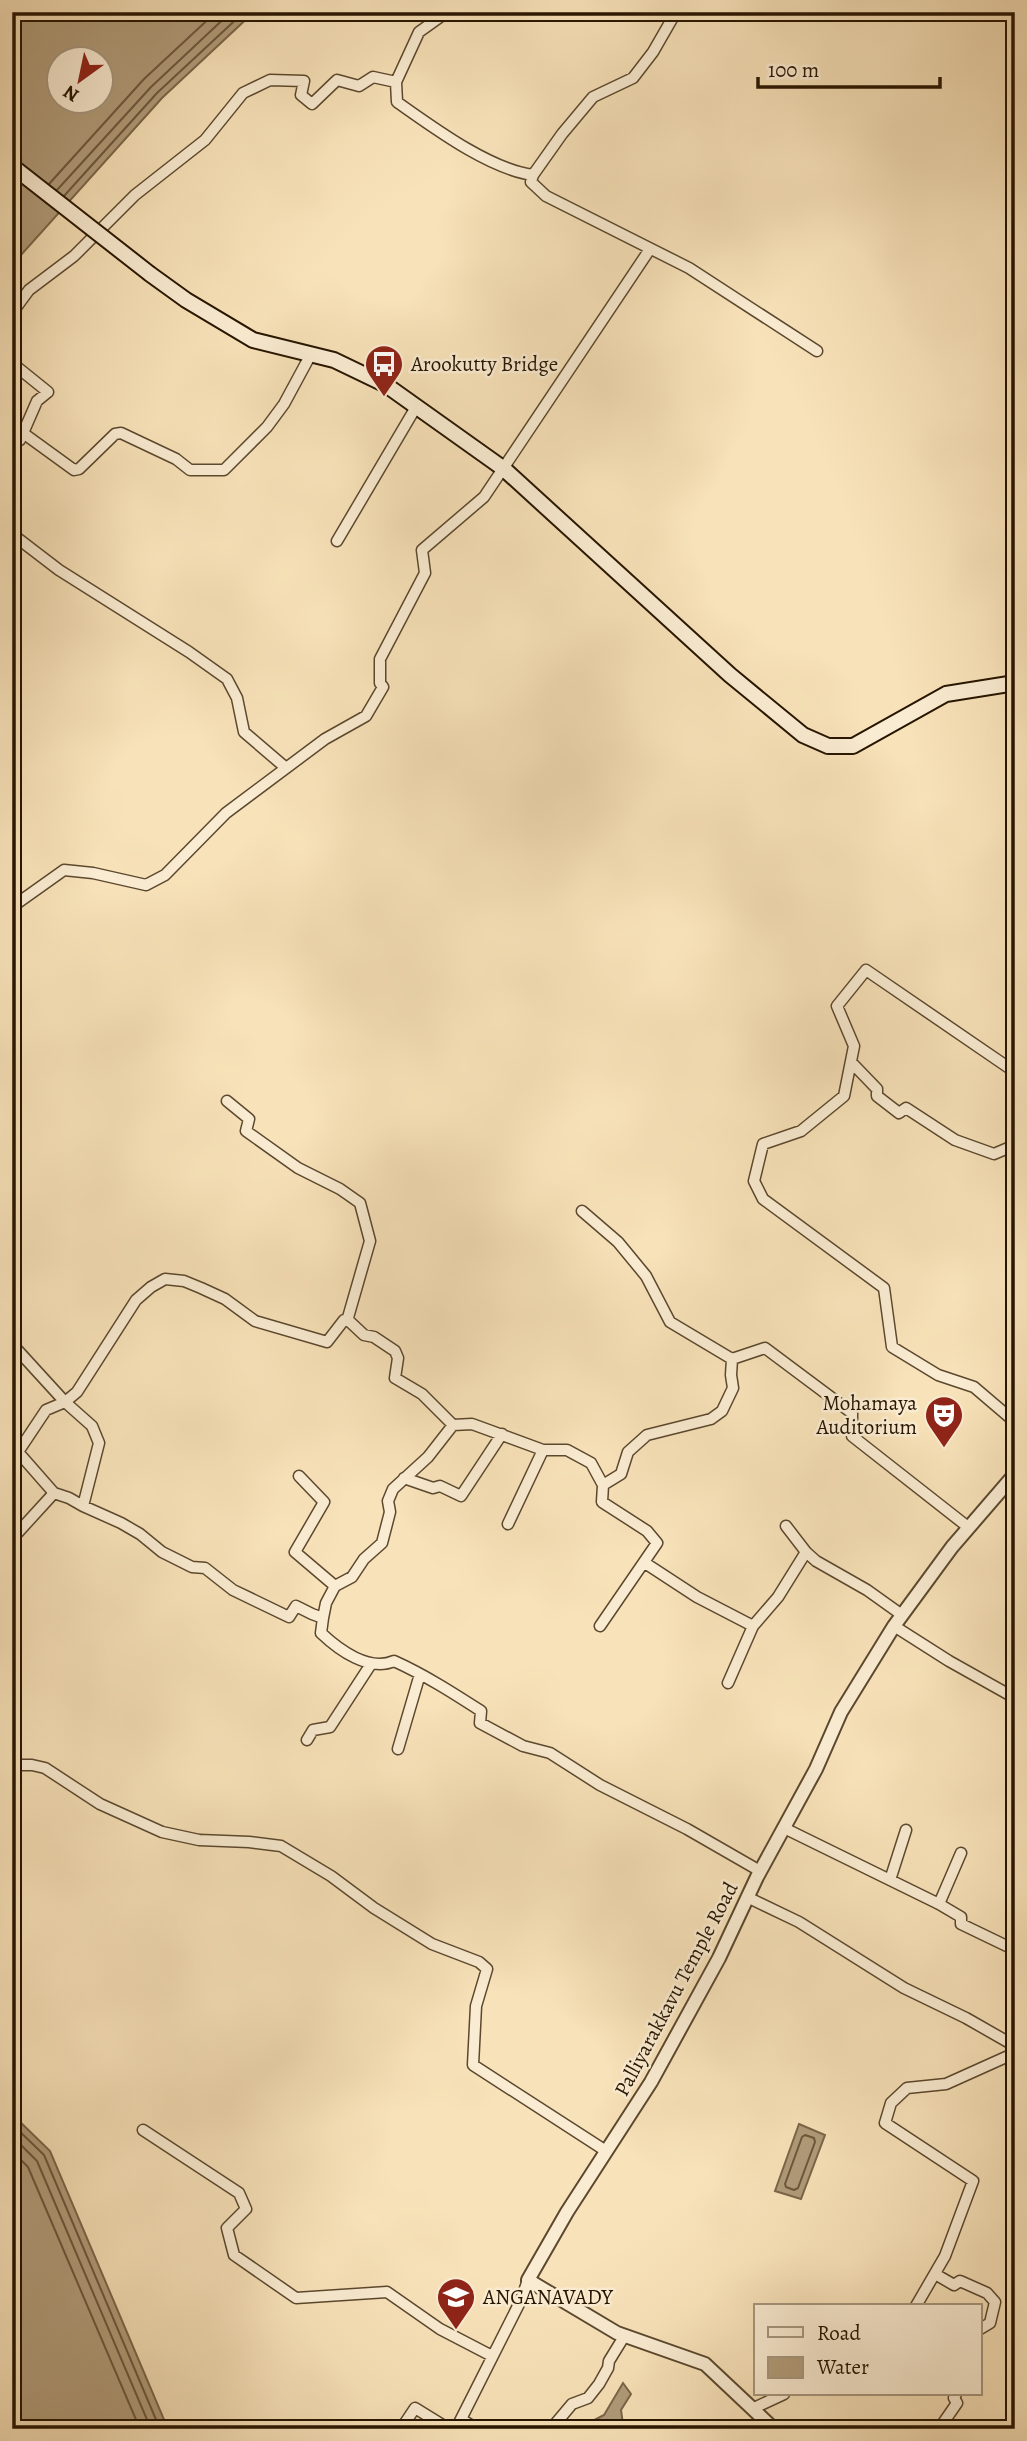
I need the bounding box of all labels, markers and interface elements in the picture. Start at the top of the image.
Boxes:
north arrow [46,46,116,116]
scale bar [758,46,940,90]
text: 100 m [768,56,819,84]
text: N [58,79,84,108]
bus stop icon: Arookutty Bridge [363,343,405,398]
place label: Arookutty Bridge [410,350,558,378]
place label: Mohamaya Auditorium [815,1389,917,1441]
theatre icon: Mohamaya Auditorium [923,1394,965,1449]
street label: Palliyarakkavu Temple Road [608,1876,745,2101]
school or university icon: ANGANAVADY [435,2276,477,2331]
place label: ANGANAVADY [482,2283,613,2311]
legend [754,2304,982,2396]
text: Road [817,2319,861,2347]
text: Water [816,2353,869,2381]

